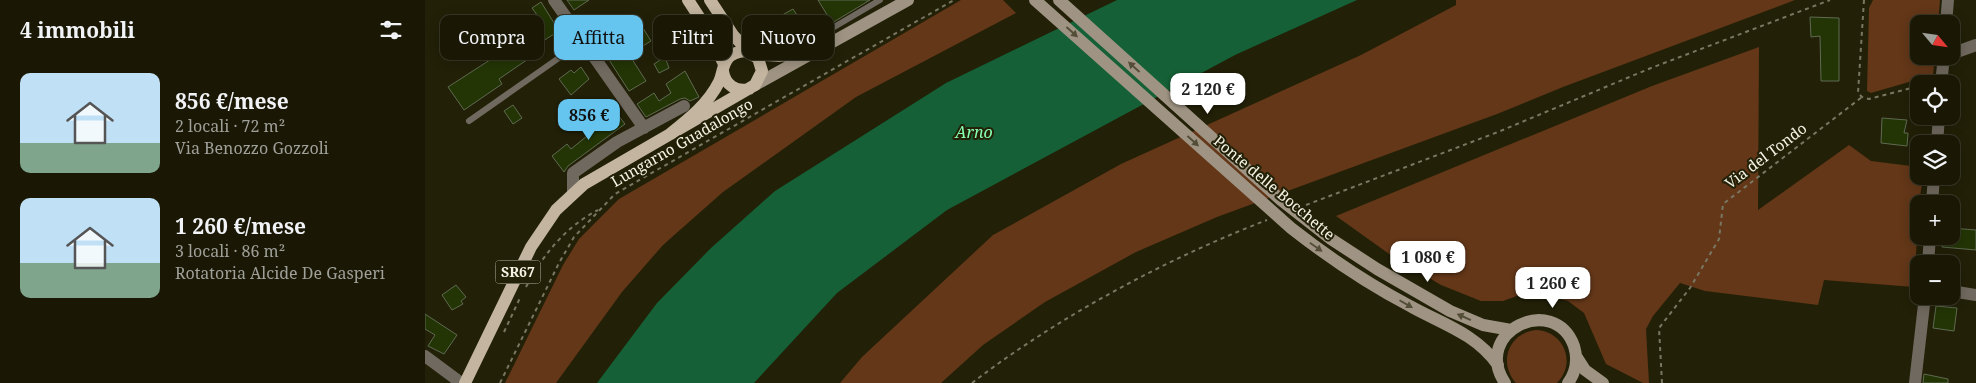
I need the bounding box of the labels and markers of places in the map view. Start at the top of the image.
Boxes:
pin: 2 120 € [1162,72,1254,115]
pin: 856 € [554,98,624,141]
pin: 1 080 € [1382,240,1474,283]
pin: 1 260 € [1507,266,1599,309]

